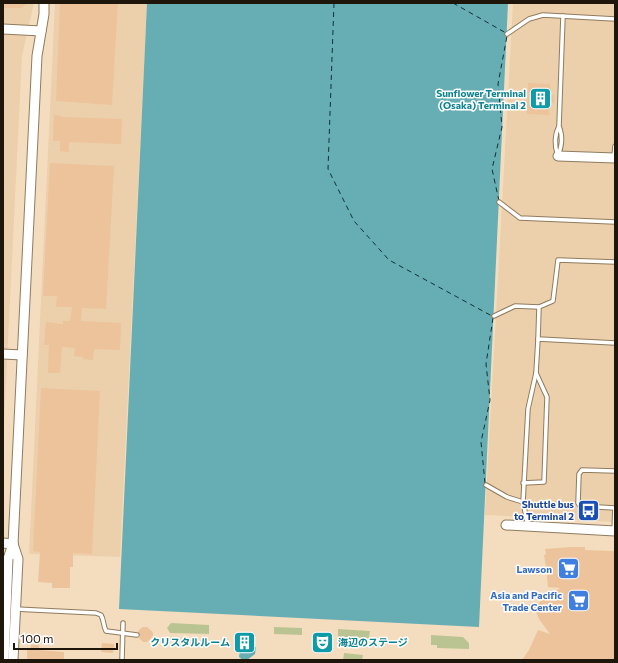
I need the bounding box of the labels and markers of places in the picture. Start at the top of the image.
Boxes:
building icon: Sunflower Terminal (Osaka) Terminal 2 [528,86,554,112]
place label: Sunflower Terminal (Osaka) Terminal 2 [436,87,526,111]
bus stop icon: Shuttle bus to Terminal 2 [576,497,602,523]
place label: Shuttle bus to Terminal 2 [514,498,574,522]
supermarket icon: Lawson [555,556,581,582]
place label: Lawson [516,563,552,575]
supermarket icon: Asia and Pacific Trade Center [565,588,591,614]
place label: Asia and Pacific Trade Center [490,589,562,613]
building icon: クリスタルルーム [232,629,258,655]
theatre icon: 海辺のステージ [309,629,335,655]
place label: クリスタルルーム [150,636,230,648]
place label: 海辺のステージ [338,636,408,648]

